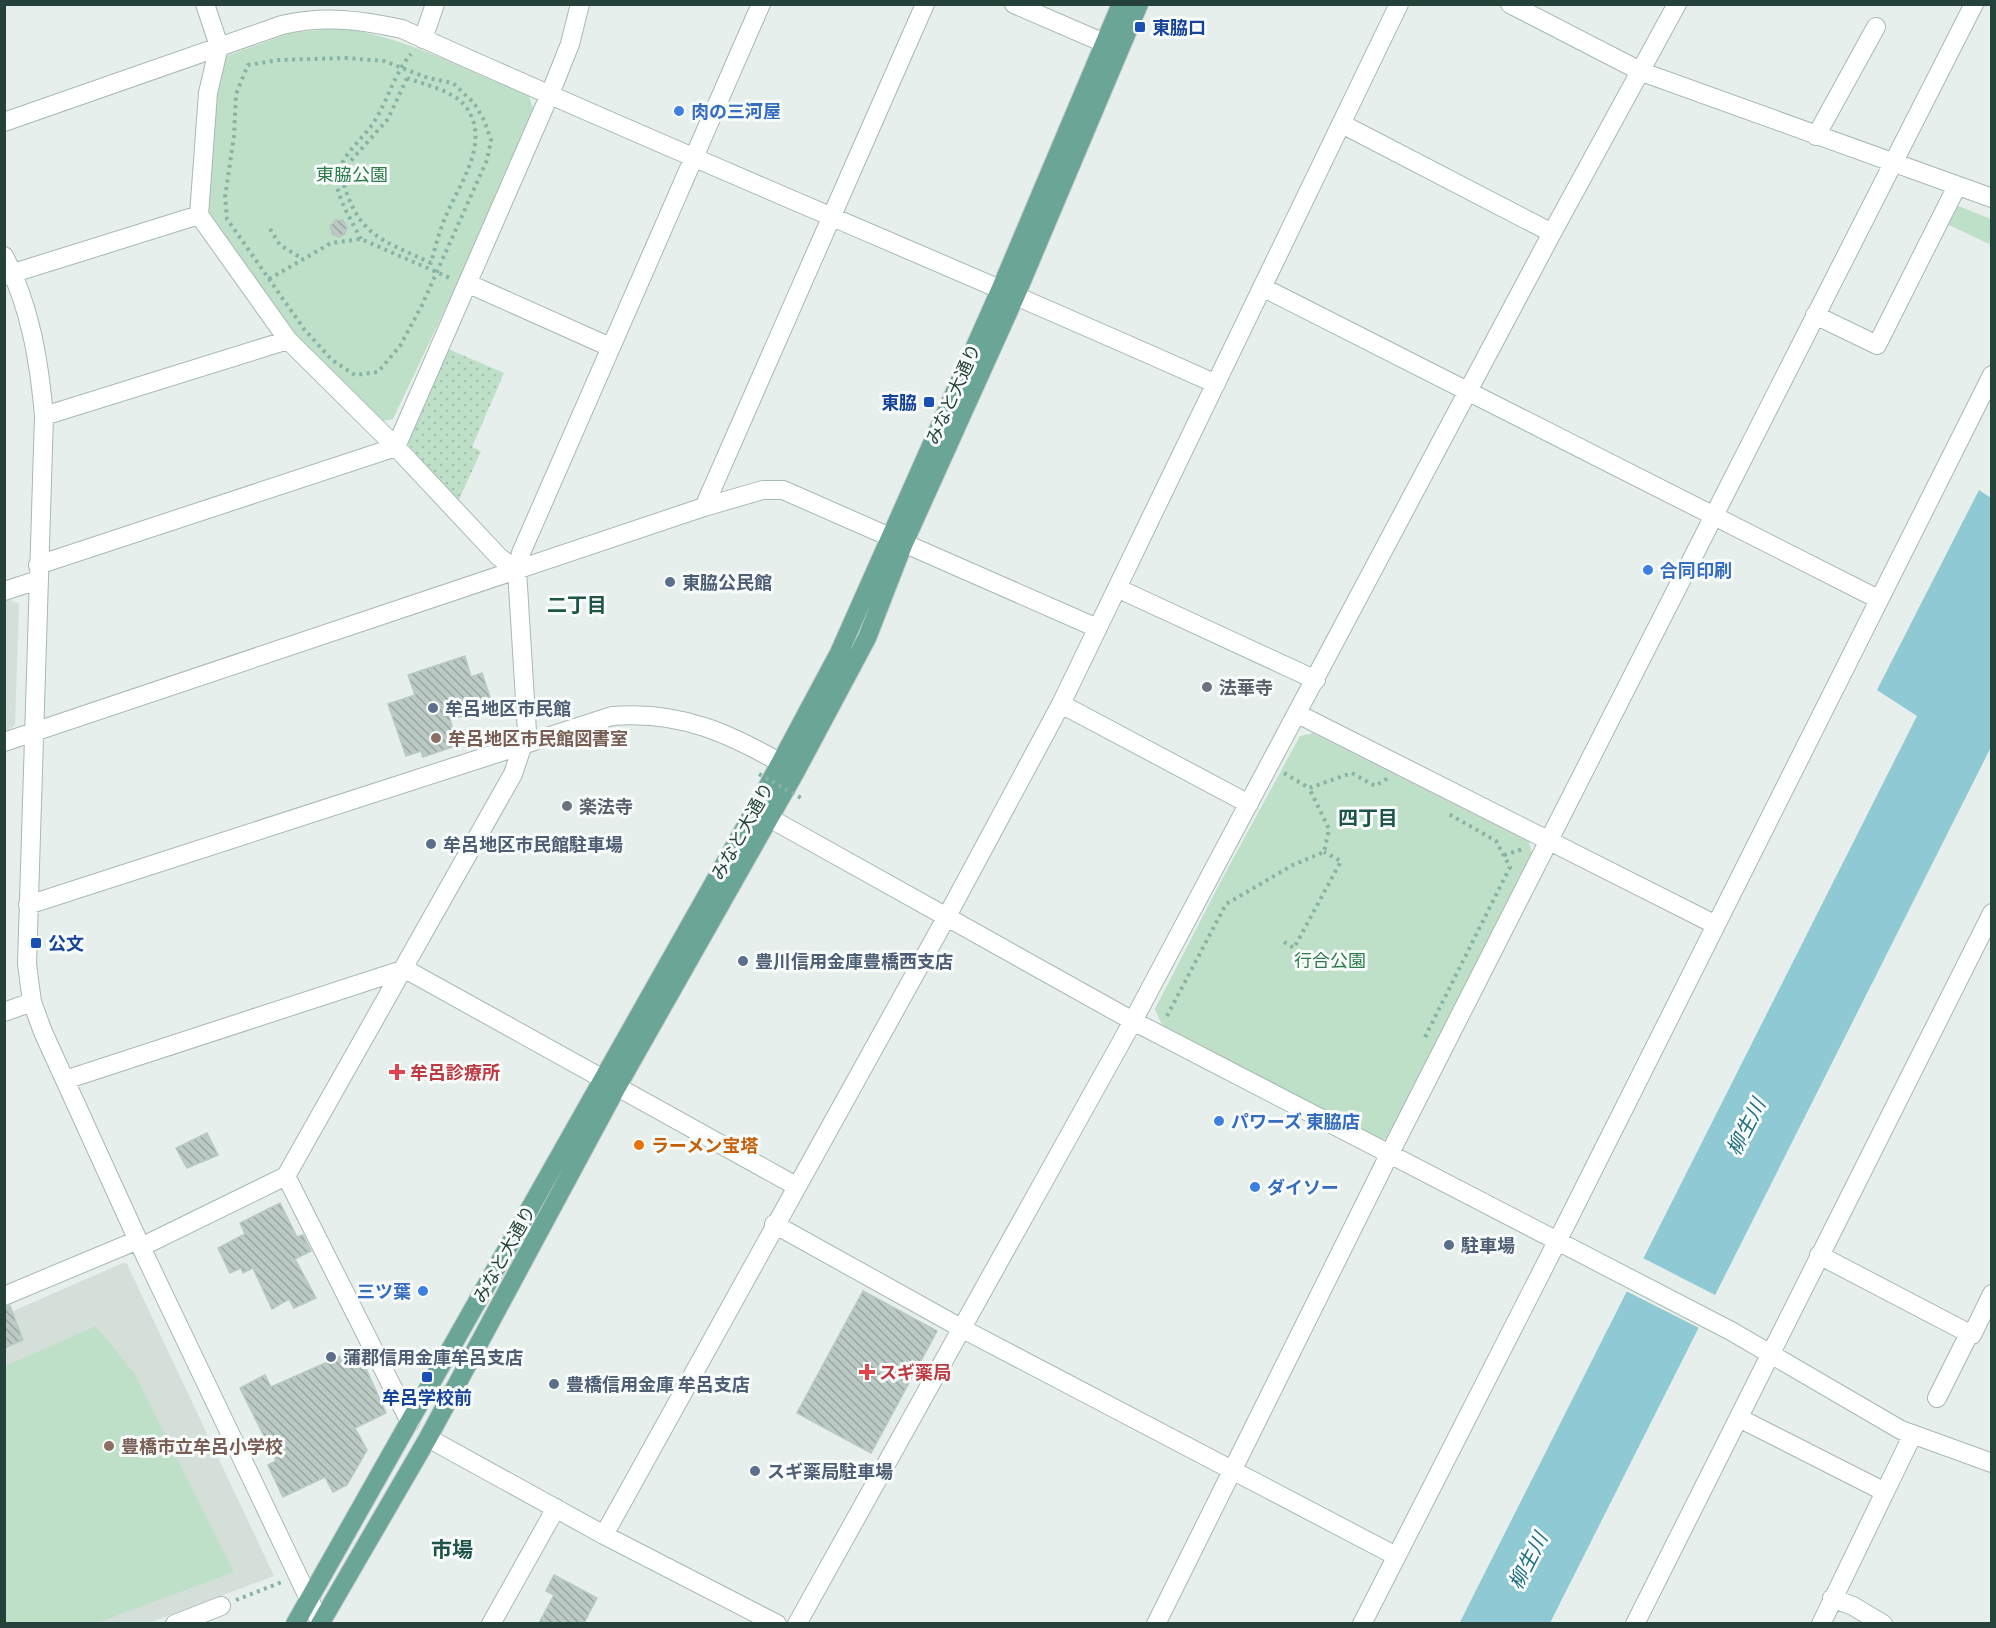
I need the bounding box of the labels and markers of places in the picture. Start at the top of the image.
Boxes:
place label: 東脇口 [1152,16,1206,39]
marker: 東脇口 [1133,20,1147,34]
place label: 肉の三河屋 [691,100,781,123]
marker: 肉の三河屋 [672,104,686,118]
place label: 東脇 [881,391,917,414]
marker: 東脇 [922,395,936,409]
place label: 合同印刷 [1660,559,1732,582]
marker: 合同印刷 [1641,563,1655,577]
place label: 東脇公民館 [682,571,772,594]
marker: 東脇公民館 [663,575,677,589]
place label: 法華寺 [1219,676,1273,699]
marker: 法華寺 [1200,680,1214,694]
place label: 牟呂地区市民館 [445,697,571,720]
marker: 牟呂地区市民館 [426,701,440,715]
place label: 牟呂地区市民館図書室 [448,727,628,750]
marker: 牟呂地区市民館図書室 [429,731,443,745]
place label: 楽法寺 [579,795,633,818]
marker: 楽法寺 [560,799,574,813]
place label: 牟呂地区市民館駐車場 [443,833,623,856]
marker: 牟呂地区市民館駐車場 [424,837,438,851]
place label: 公文 [48,932,84,955]
marker: 公文 [29,936,43,950]
place label: 豊川信用金庫豊橋西支店 [755,950,953,973]
marker: 豊川信用金庫豊橋西支店 [736,954,750,968]
place label: 牟呂診療所 [410,1061,500,1084]
marker: 牟呂診療所 [388,1063,406,1081]
place label: パワーズ 東脇店 [1231,1110,1360,1133]
marker: パワーズ 東脇店 [1212,1114,1226,1128]
place label: ラーメン宝塔 [651,1134,758,1157]
marker: ラーメン宝塔 [632,1138,646,1152]
place label: ダイソー [1267,1176,1339,1199]
marker: ダイソー [1248,1180,1262,1194]
place label: 駐車場 [1461,1234,1515,1257]
marker: 駐車場 [1442,1238,1456,1252]
place label: 三ツ葉 [357,1280,411,1303]
marker: 三ツ葉 [416,1284,430,1298]
place label: 蒲郡信用金庫牟呂支店 [343,1346,523,1369]
marker: 蒲郡信用金庫牟呂支店 [324,1350,338,1364]
place label: スギ薬局 [879,1361,951,1384]
marker: スギ薬局 [860,1365,874,1379]
marker: 牟呂学校前 [420,1370,434,1384]
place label: 豊橋信用金庫 牟呂支店 [566,1373,750,1396]
marker: 豊橋信用金庫 牟呂支店 [547,1377,561,1391]
place label: 牟呂学校前 [382,1386,472,1409]
place label: 豊橋市立牟呂小学校 [121,1435,283,1458]
marker: 豊橋市立牟呂小学校 [102,1439,116,1453]
place label: スギ薬局駐車場 [767,1460,893,1483]
marker: スギ薬局駐車場 [748,1464,762,1478]

